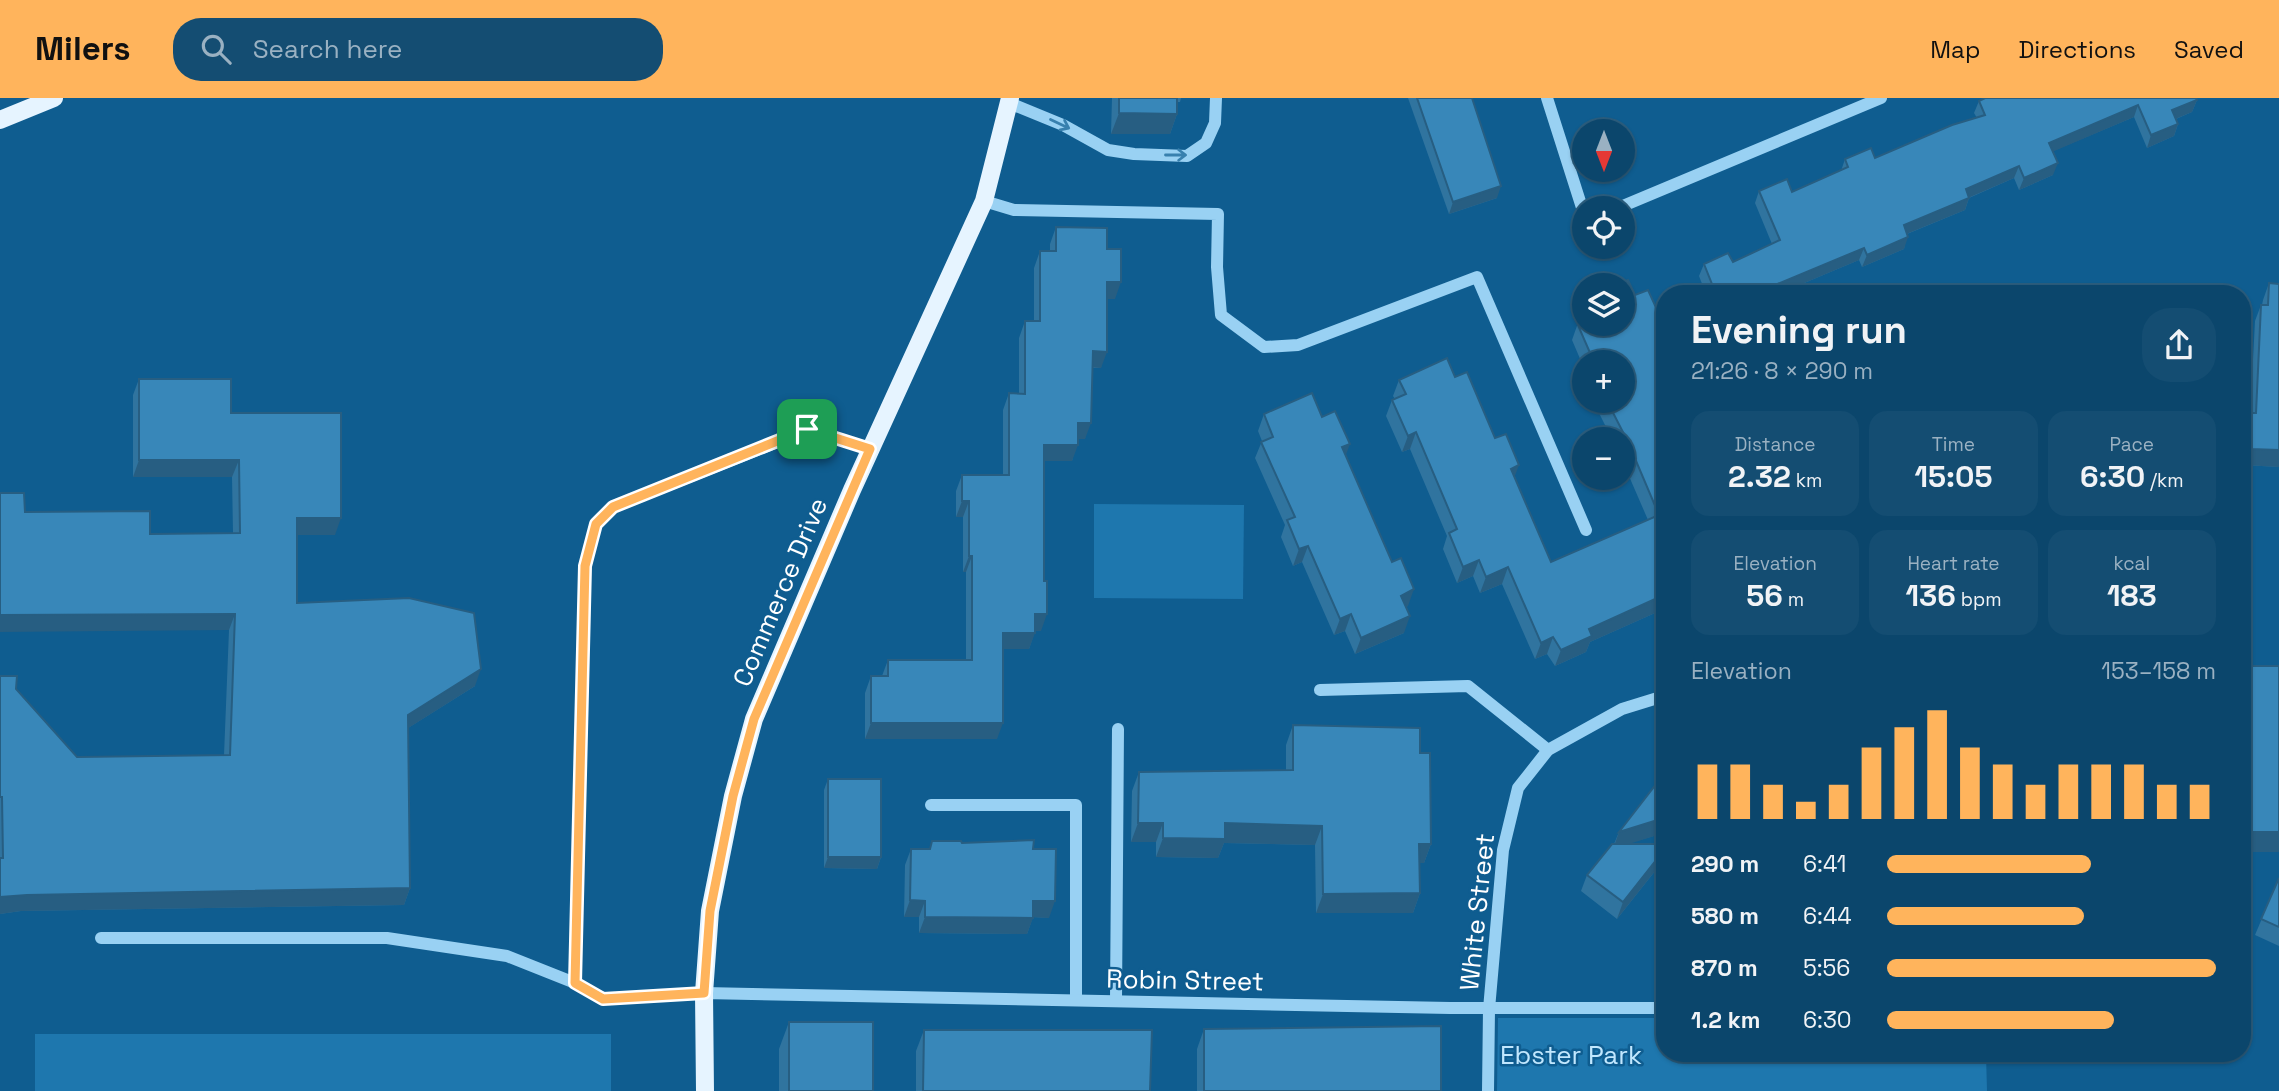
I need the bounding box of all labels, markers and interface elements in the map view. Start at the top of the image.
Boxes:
search box [173,18,663,81]
text: Milers [35,28,131,70]
icon: search [197,30,235,68]
text: Search here [253,32,403,66]
text: Map [1930,34,1980,65]
text: Directions [2018,34,2136,65]
text: Saved [2174,34,2244,65]
one-way arrow [1049,118,1070,131]
north arrow [1572,119,1634,182]
map controls [1572,119,1635,490]
one-way arrow [1164,148,1187,162]
button: locate [1572,196,1635,259]
button: layers [1572,273,1635,336]
text: Evening run [1691,306,1907,354]
button: share [2142,308,2216,382]
button: + [1572,350,1635,413]
text: 21:26 · 8 × 290 m [1691,356,1873,386]
pin [777,399,837,459]
icon: arrive [788,410,826,448]
button: − [1572,427,1635,490]
text: Distance [1735,432,1816,457]
text: Time [1932,432,1975,457]
text: Pace [2110,432,2154,457]
text: 2.32 [1728,457,1791,496]
text: 15:05 [1915,457,1992,496]
text: 6:30 [2080,457,2145,496]
text: km [1791,468,1822,493]
text: /km [2145,468,2184,493]
street label: Commerce Drive [725,492,835,692]
text: Elevation [1734,551,1817,576]
text: Heart rate [1907,551,2000,576]
text: kcal [2113,551,2150,576]
text: 56 [1746,576,1783,615]
text: 136 [1905,576,1956,615]
text: 183 [2107,576,2157,615]
text: m [1783,587,1804,612]
text: bpm [1956,587,2002,612]
text: Elevation [1691,656,1792,686]
text: 153–158 m [2101,656,2216,686]
street label: White Street [1452,832,1502,992]
text: 290 m [1691,849,1759,879]
text: 6:41 [1803,849,1846,879]
text: 580 m [1691,901,1759,931]
text: 6:44 [1803,901,1852,931]
text: 870 m [1691,953,1758,983]
text: 5:56 [1803,953,1850,983]
street label: Robin Street [1106,962,1264,998]
text: 1.2 km [1691,1005,1760,1035]
text: 6:30 [1803,1005,1852,1035]
park label: Ebster Park [1500,1038,1642,1072]

